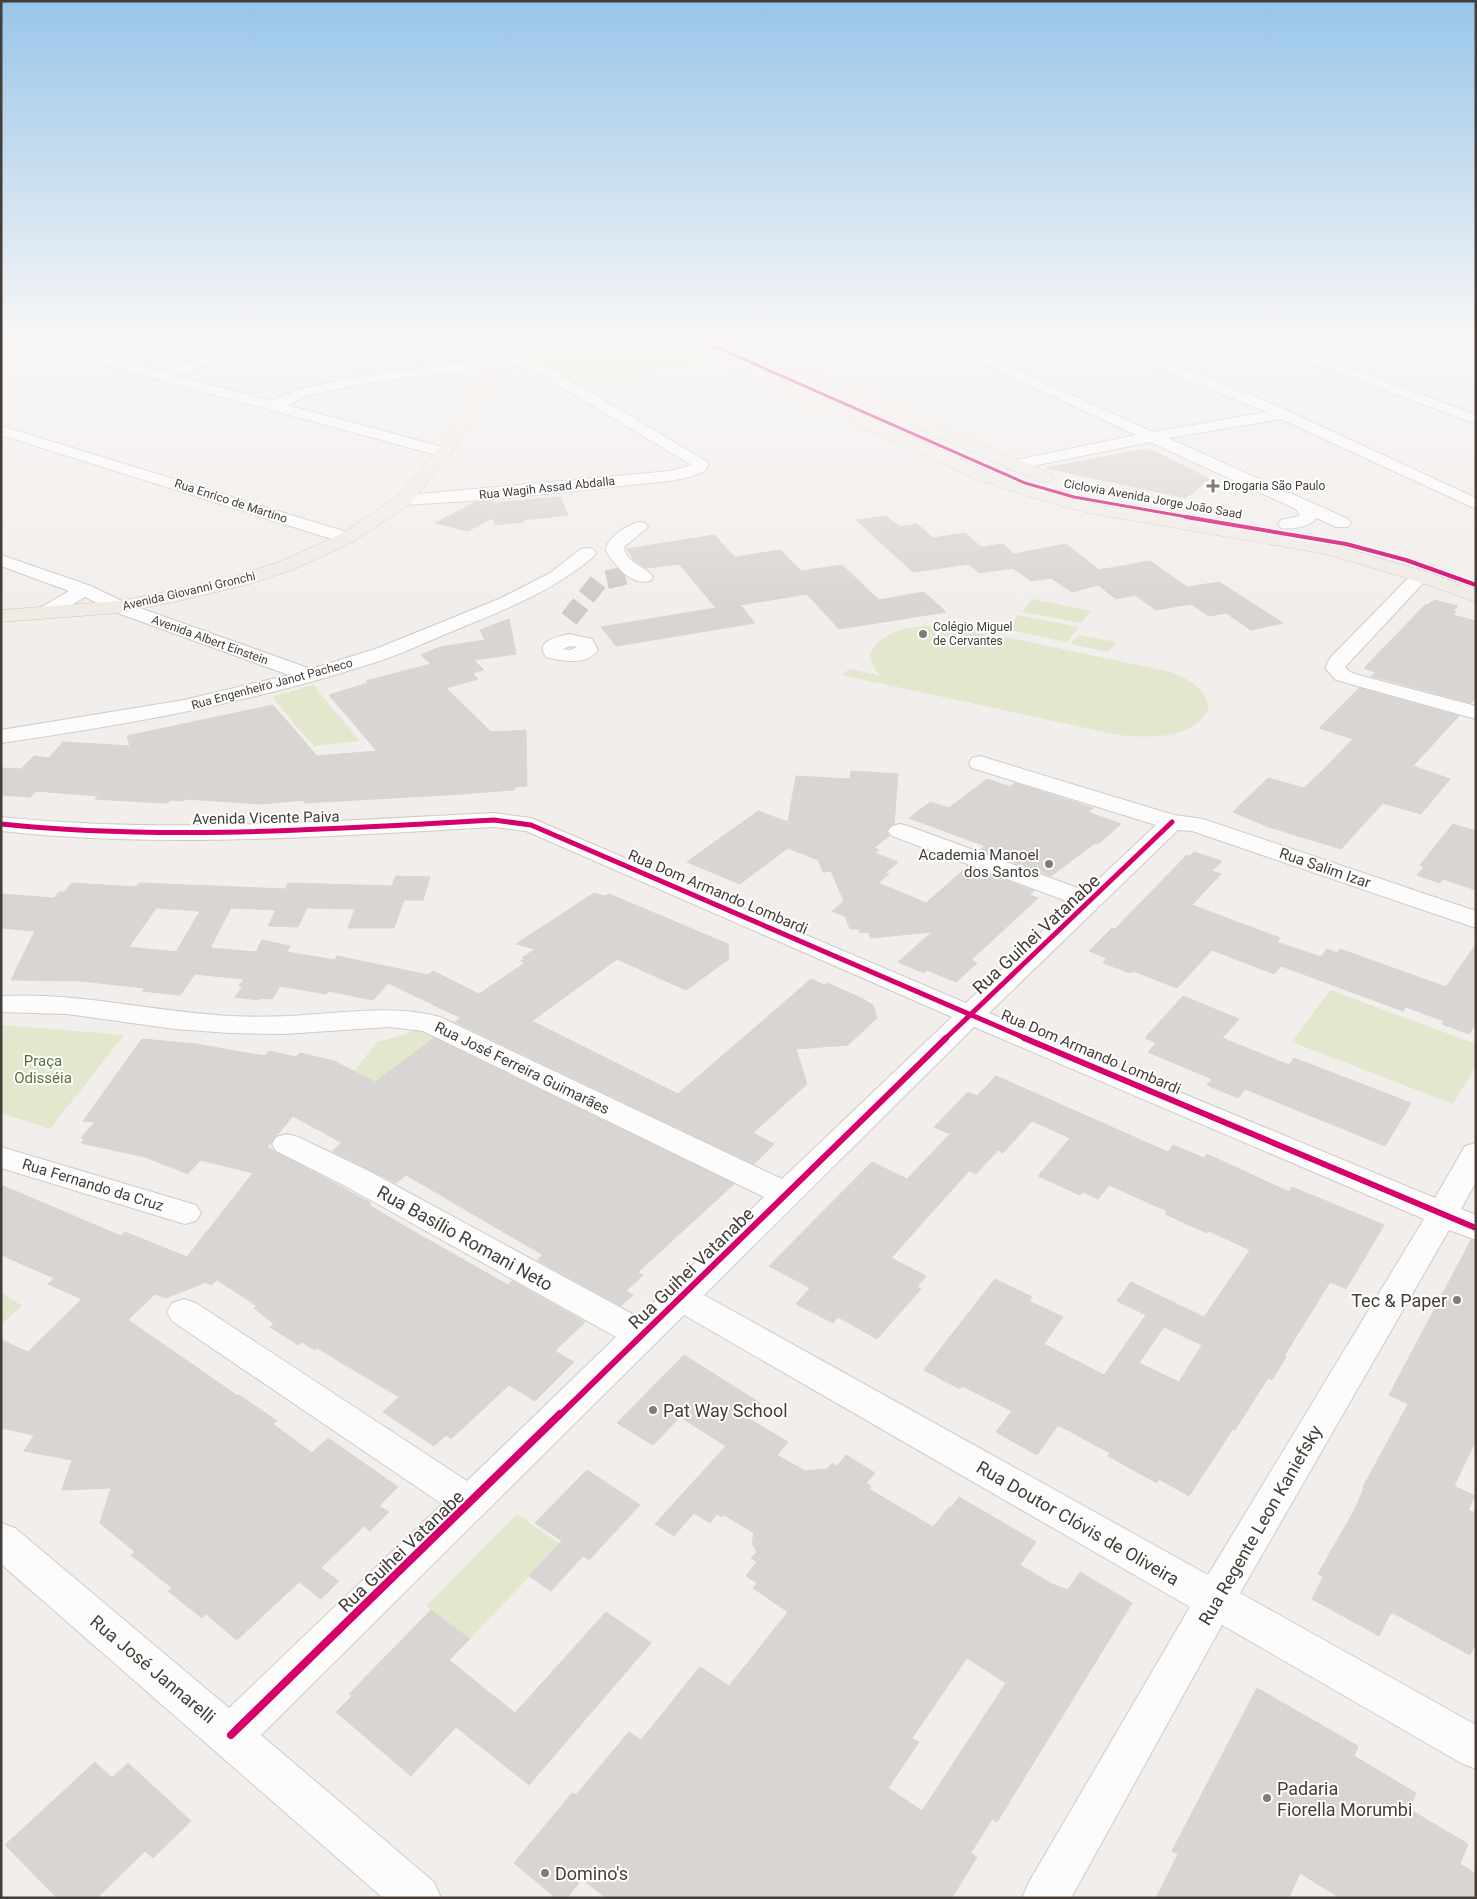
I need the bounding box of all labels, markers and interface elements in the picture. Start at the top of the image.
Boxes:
street label: Rua Wagih Assad Abdalla [478,474,616,502]
street label: Rua Enrico de Martino [173,476,289,526]
street label: Ciclovia Avenida Jorge João Saad [1063,476,1243,522]
place label: Drogaria São Paulo [1223,479,1325,493]
marker: Drogaria São Paulo [1207,480,1219,492]
street label: Avenida Giovanni Gronchi [121,569,257,613]
street label: Avenida Albert Einstein [150,612,270,668]
place label: Colégio Miguel de Cervantes [933,620,1012,648]
marker: Colégio Miguel de Cervantes [917,628,929,640]
street label: Rua Engenheiro Janot Pacheco [190,656,354,712]
street label: Avenida Vicente Paiva [192,808,340,828]
street label: Rua Salim Izar [1277,844,1373,892]
street label: Rua Dom Armando Lombardi [626,846,810,938]
place label: Academia Manoel dos Santos [918,846,1039,881]
marker: Academia Manoel dos Santos [1043,858,1055,870]
street label: Rua Guihei Vatanabe [968,870,1104,998]
street label: Rua Dom Armando Lombardi [999,1006,1183,1098]
street label: Rua José Ferreira Guimarães [432,1018,612,1118]
park label: Praça Odisséia [14,1052,72,1087]
street label: Rua Fernando da Cruz [20,1155,166,1215]
street label: Rua Basílio Romani Neto [373,1181,557,1295]
street label: Rua Guihei Vatanabe [624,1203,758,1333]
place label: Tec & Paper [1351,1290,1447,1311]
marker: Tec & Paper [1451,1294,1463,1306]
place label: Pat Way School [663,1400,788,1421]
marker: Pat Way School [647,1404,659,1416]
street label: Rua Regente Leon Kaniefsky [1194,1421,1326,1629]
street label: Rua Doutor Clóvis de Oliveira [973,1456,1183,1590]
street label: Rua Guihei Vatanabe [334,1486,468,1616]
street label: Rua José Jannarelli [86,1611,220,1727]
place label: Padaria Fiorella Morumbi [1277,1778,1412,1820]
marker: Padaria Fiorella Morumbi [1261,1792,1273,1804]
place label: Domino's [555,1863,628,1884]
marker: Domino's [539,1867,551,1879]

